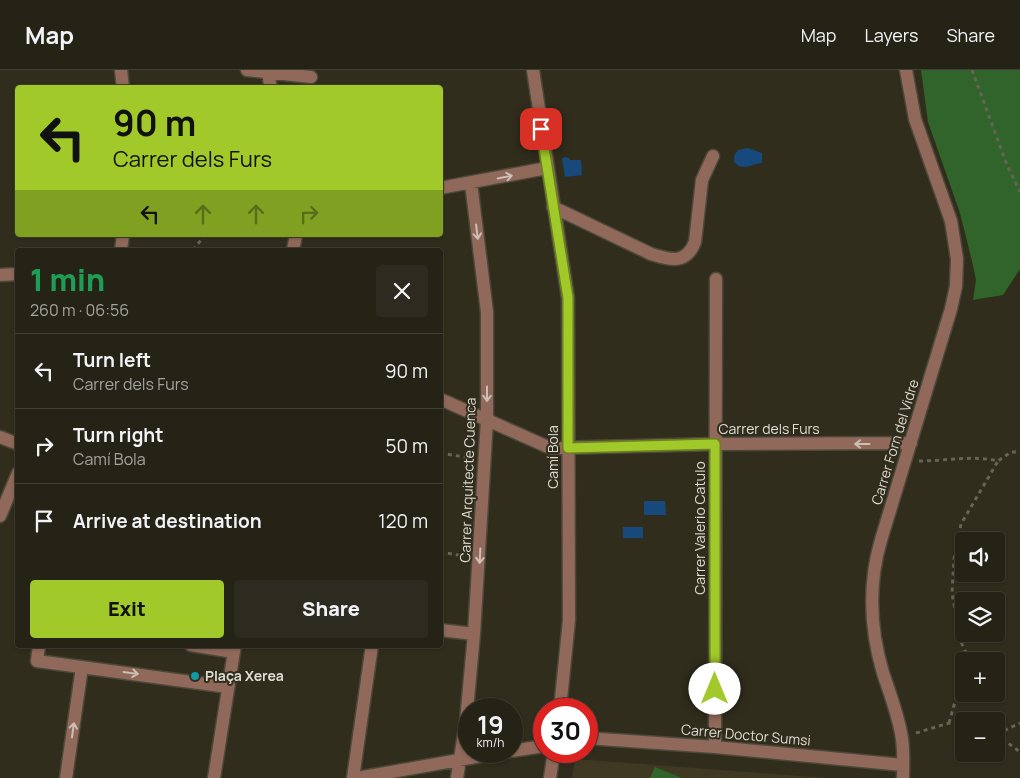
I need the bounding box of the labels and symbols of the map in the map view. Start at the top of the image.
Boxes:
pin [520,108,562,150]
one-way arrow [497,171,513,181]
one-way arrow [472,223,482,239]
street label: Carrer Forn del Vidre [866,377,923,507]
one-way arrow [482,385,492,401]
street label: Carrer Arquitecte Cuenca [455,397,480,563]
street label: Carrer dels Furs [718,419,820,438]
street label: Camí Bola [543,425,562,489]
one-way arrow [854,439,870,449]
street label: Carrer Valerio Catulo [690,461,709,595]
one-way arrow [475,548,484,564]
position arrow [688,662,740,714]
place label: Plaça Xerea [205,666,284,685]
one-way arrow [122,669,138,679]
marker: Plaça Xerea [189,670,201,682]
speed limit sign: 30 [533,698,598,763]
street label: Carrer Doctor Sumsi [680,719,812,750]
one-way arrow [69,722,79,738]

